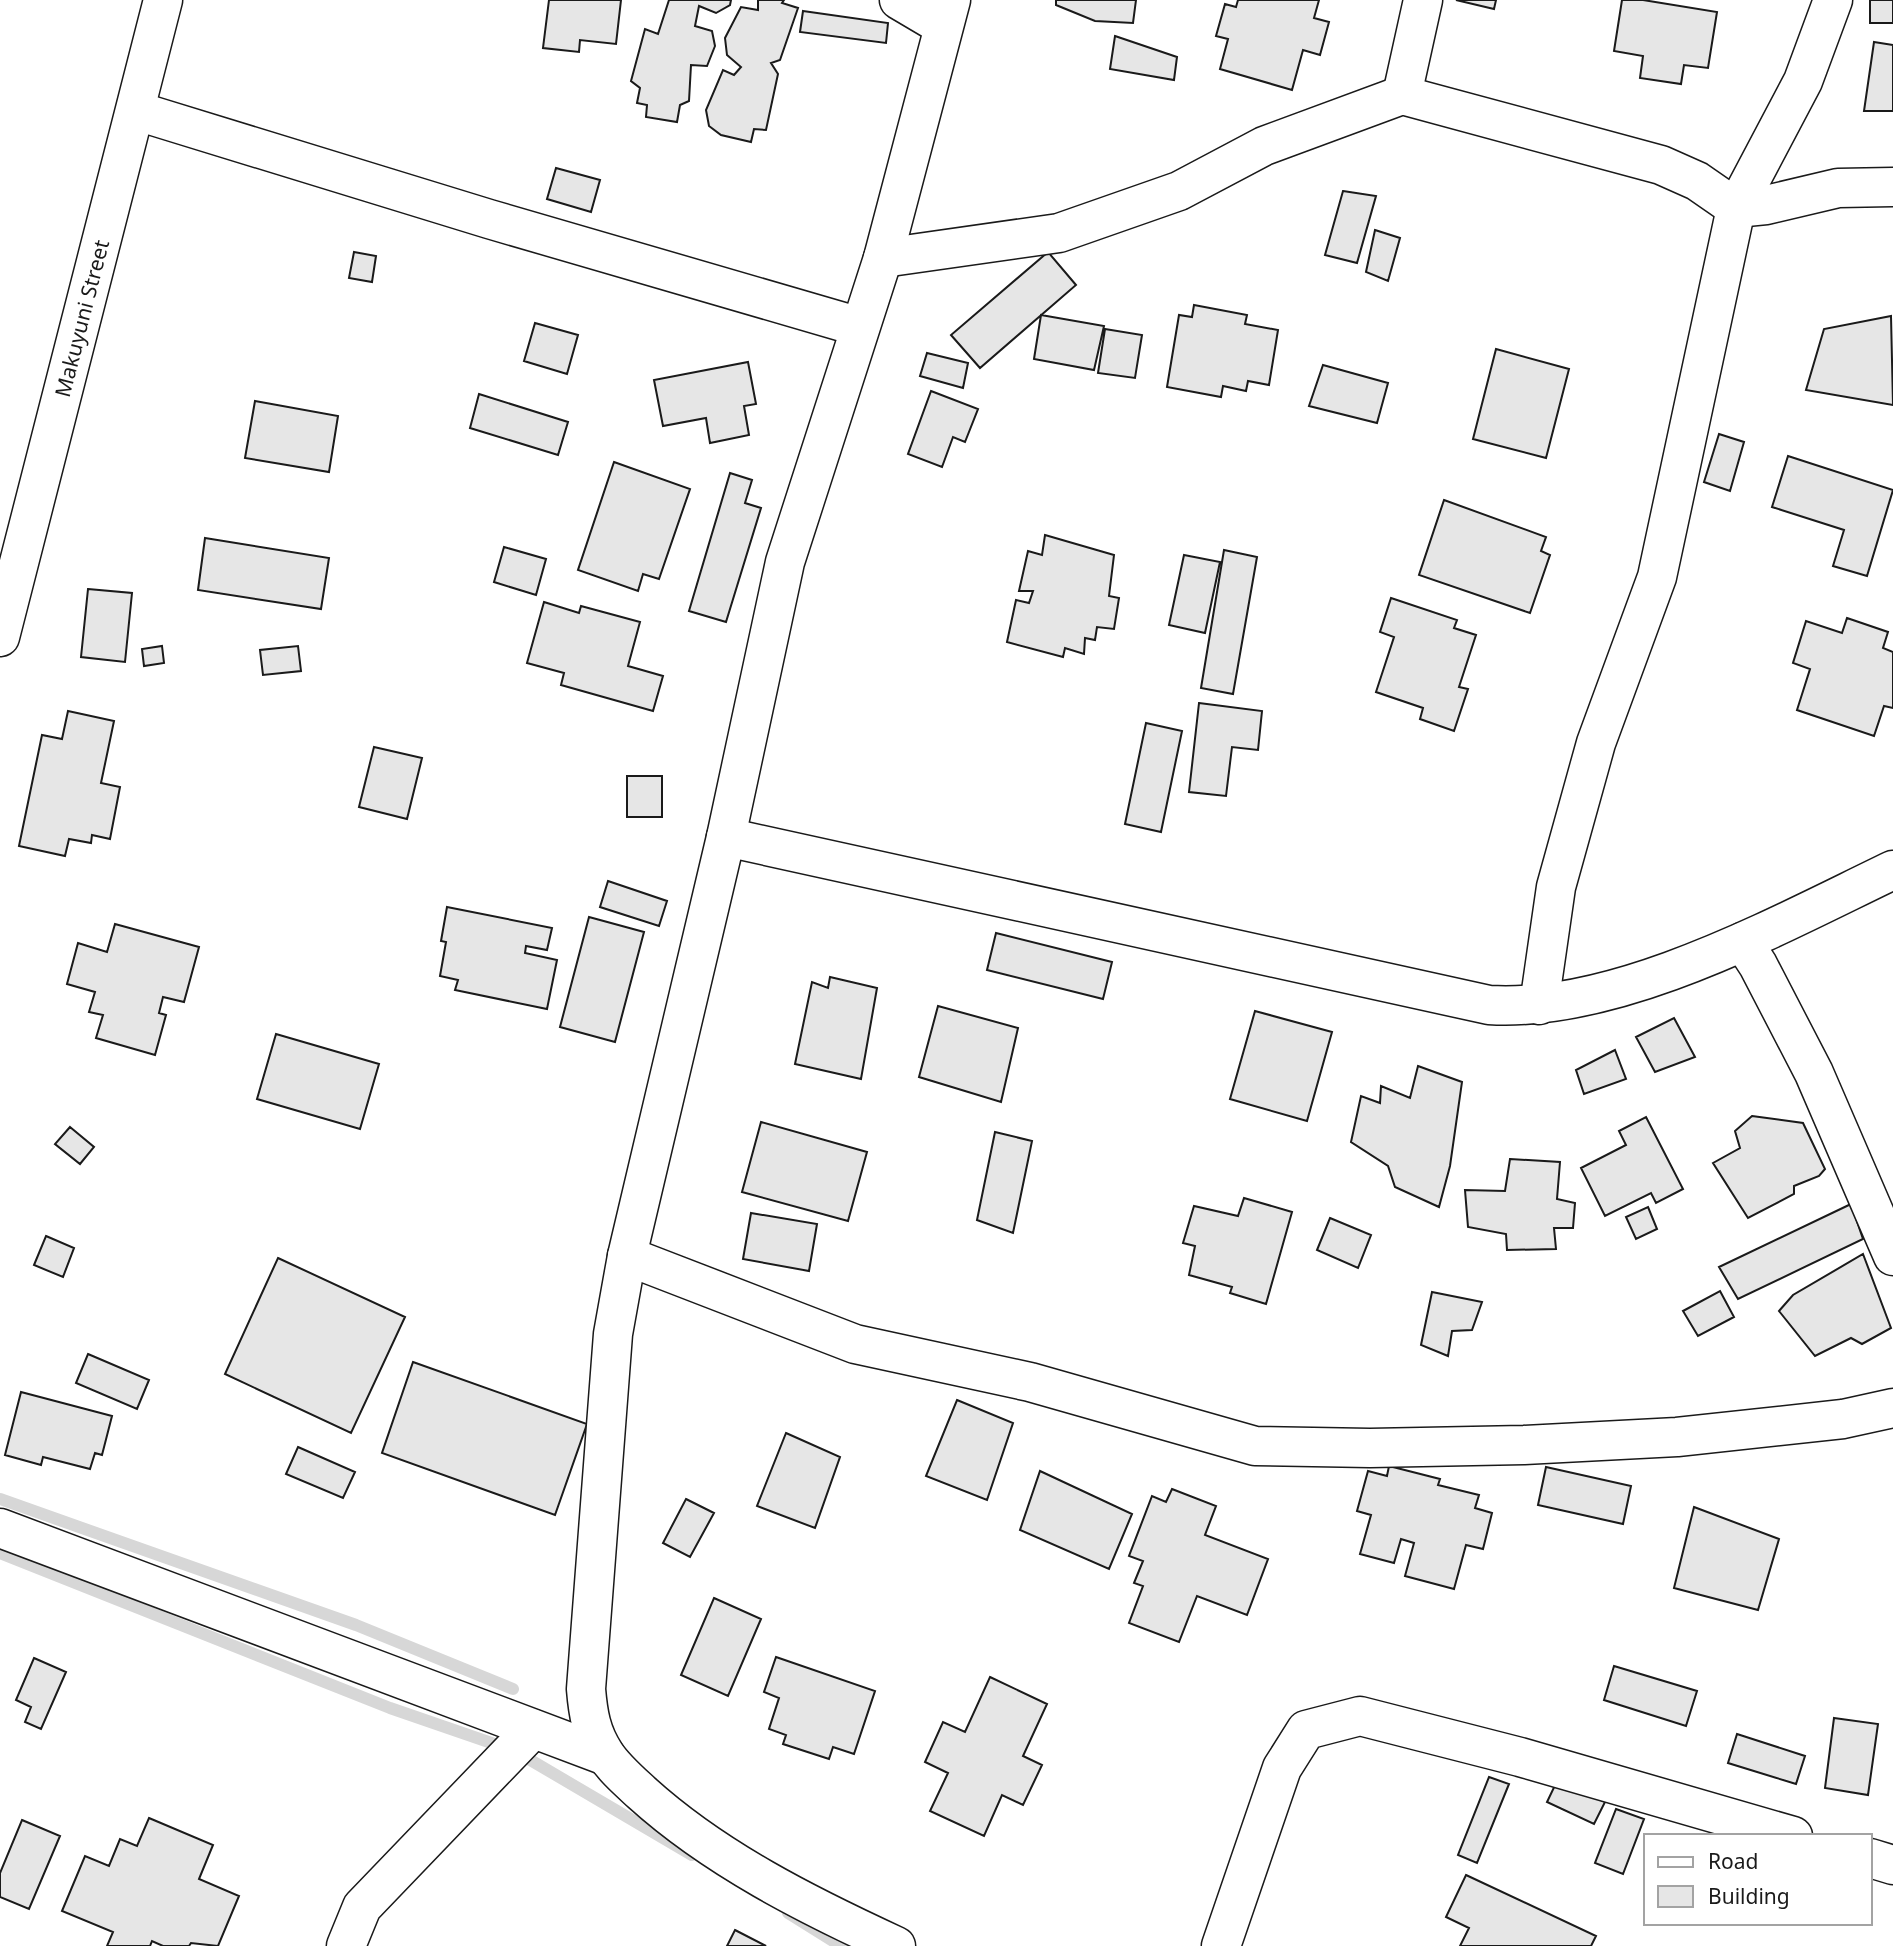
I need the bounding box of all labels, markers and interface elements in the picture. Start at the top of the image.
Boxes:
street label: Makuyuni Street [48,236,115,400]
legend [1644,1834,1872,1925]
text: Road [1708,1847,1758,1875]
text: Building [1708,1882,1790,1910]

